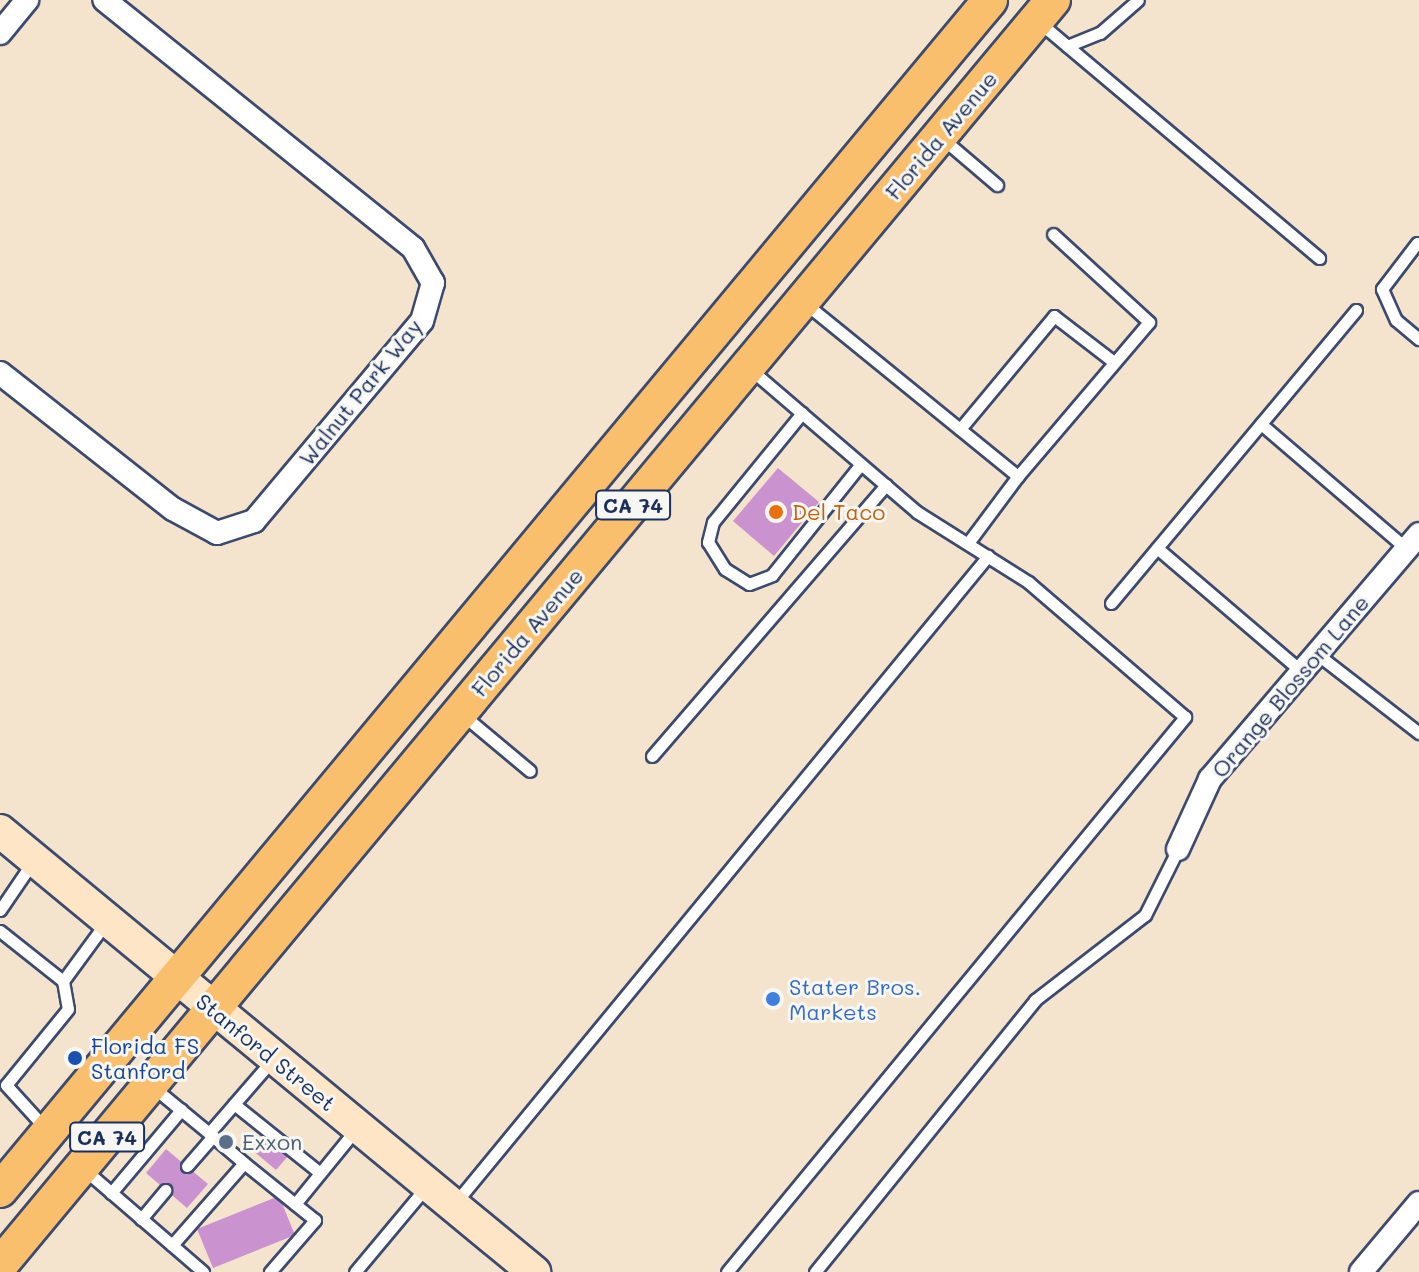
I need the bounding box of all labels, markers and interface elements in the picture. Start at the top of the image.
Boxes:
street label: Florida Avenue [880,65,1002,205]
street label: Walnut Park Way [293,313,427,471]
road number: CA 74 [595,489,671,521]
place label: Del Taco [792,499,885,525]
marker: Del Taco [767,503,785,521]
street label: Florida Avenue [466,562,588,702]
street label: Orange Blossom Lane [1206,589,1374,783]
place label: Stater Bros. Markets [789,973,921,1024]
street label: Stanford Street [191,988,341,1116]
marker: Stater Bros. Markets [764,990,782,1008]
place label: Florida FS Stanford [91,1032,199,1084]
marker: Florida FS Stanford [66,1049,84,1067]
road number: CA 74 [69,1121,145,1153]
place label: Exxon [242,1129,302,1155]
marker: Exxon [217,1133,235,1151]

